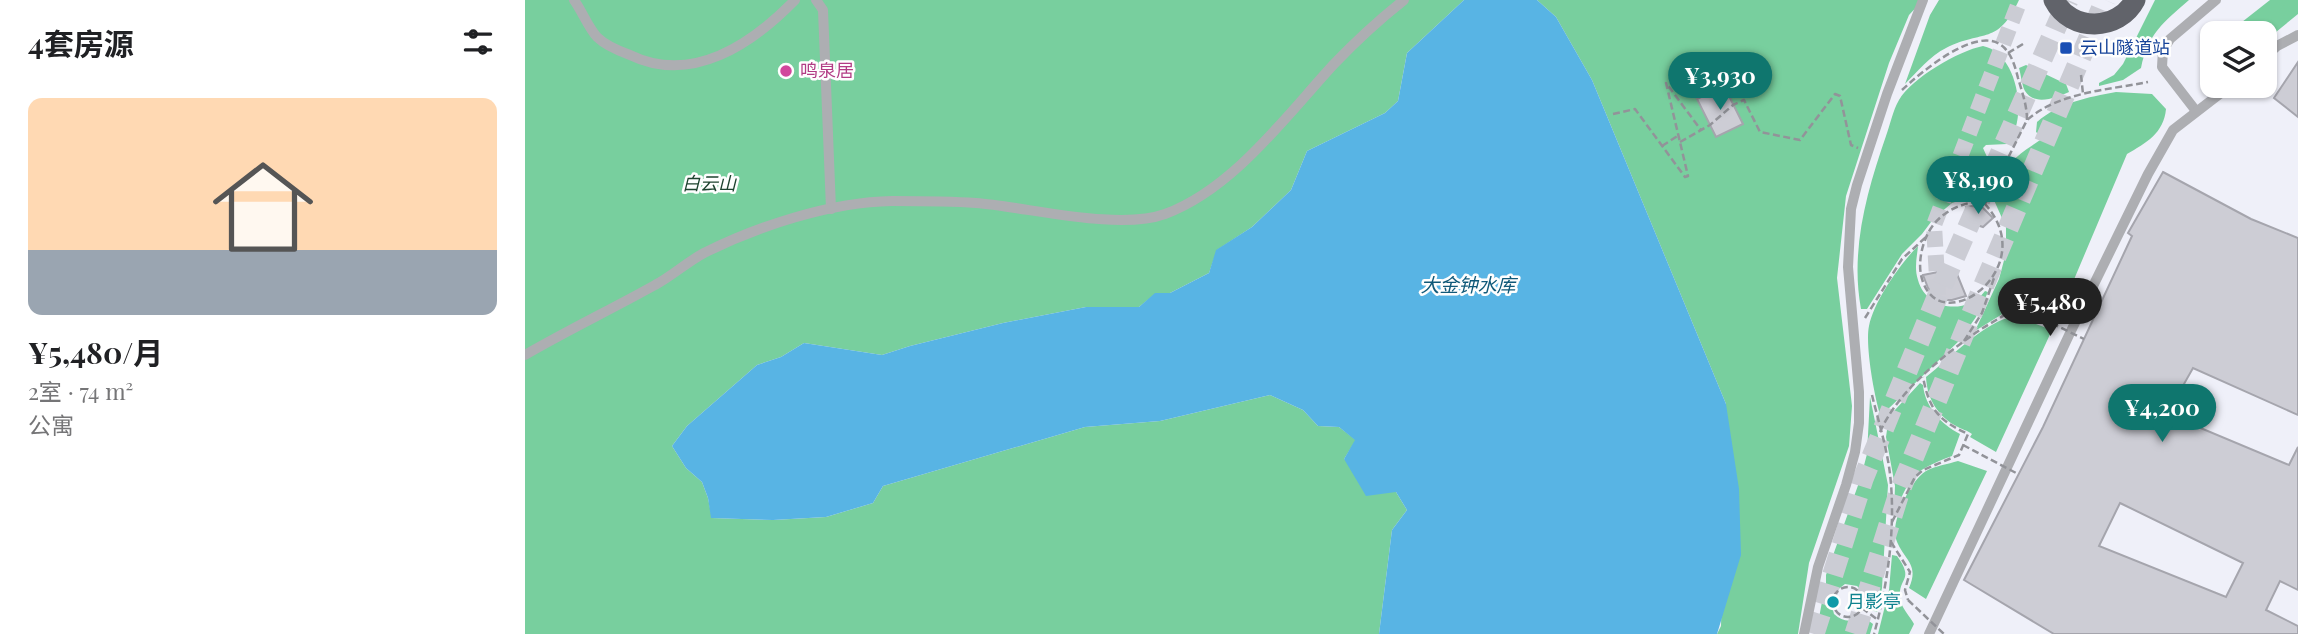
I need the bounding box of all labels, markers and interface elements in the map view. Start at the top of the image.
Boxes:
map controls [2200,21,2277,98]
button: layers [2200,21,2277,98]
text: 4套房源 [28,23,134,63]
icon: filters [459,23,497,61]
place label: 云山隧道站 [2080,35,2170,59]
marker: 云山隧道站 [2058,40,2074,56]
pin: ¥3,930 [1663,52,1777,112]
place label: 鸣泉居 [800,58,854,82]
text: ¥3,930 [1684,59,1756,90]
marker: 鸣泉居 [778,63,794,79]
icon: home [200,144,326,270]
pin: ¥8,190 [1921,156,2035,216]
text: ¥8,190 [1942,163,2014,194]
park label: 白云山 [682,171,737,195]
water label: 大金钟水库 [1420,271,1518,297]
pin: ¥5,480 [1993,278,2107,338]
text: ¥5,480 [2014,285,2086,316]
text: ¥5,480/月 [28,332,163,372]
text: 2室 · 74 m² [28,375,133,406]
pin: ¥4,200 [2105,384,2219,444]
text: ¥4,200 [2124,391,2200,422]
text: 公寓 [28,409,74,440]
place label: 月影亭 [1847,589,1901,613]
marker: 月影亭 [1825,594,1841,610]

